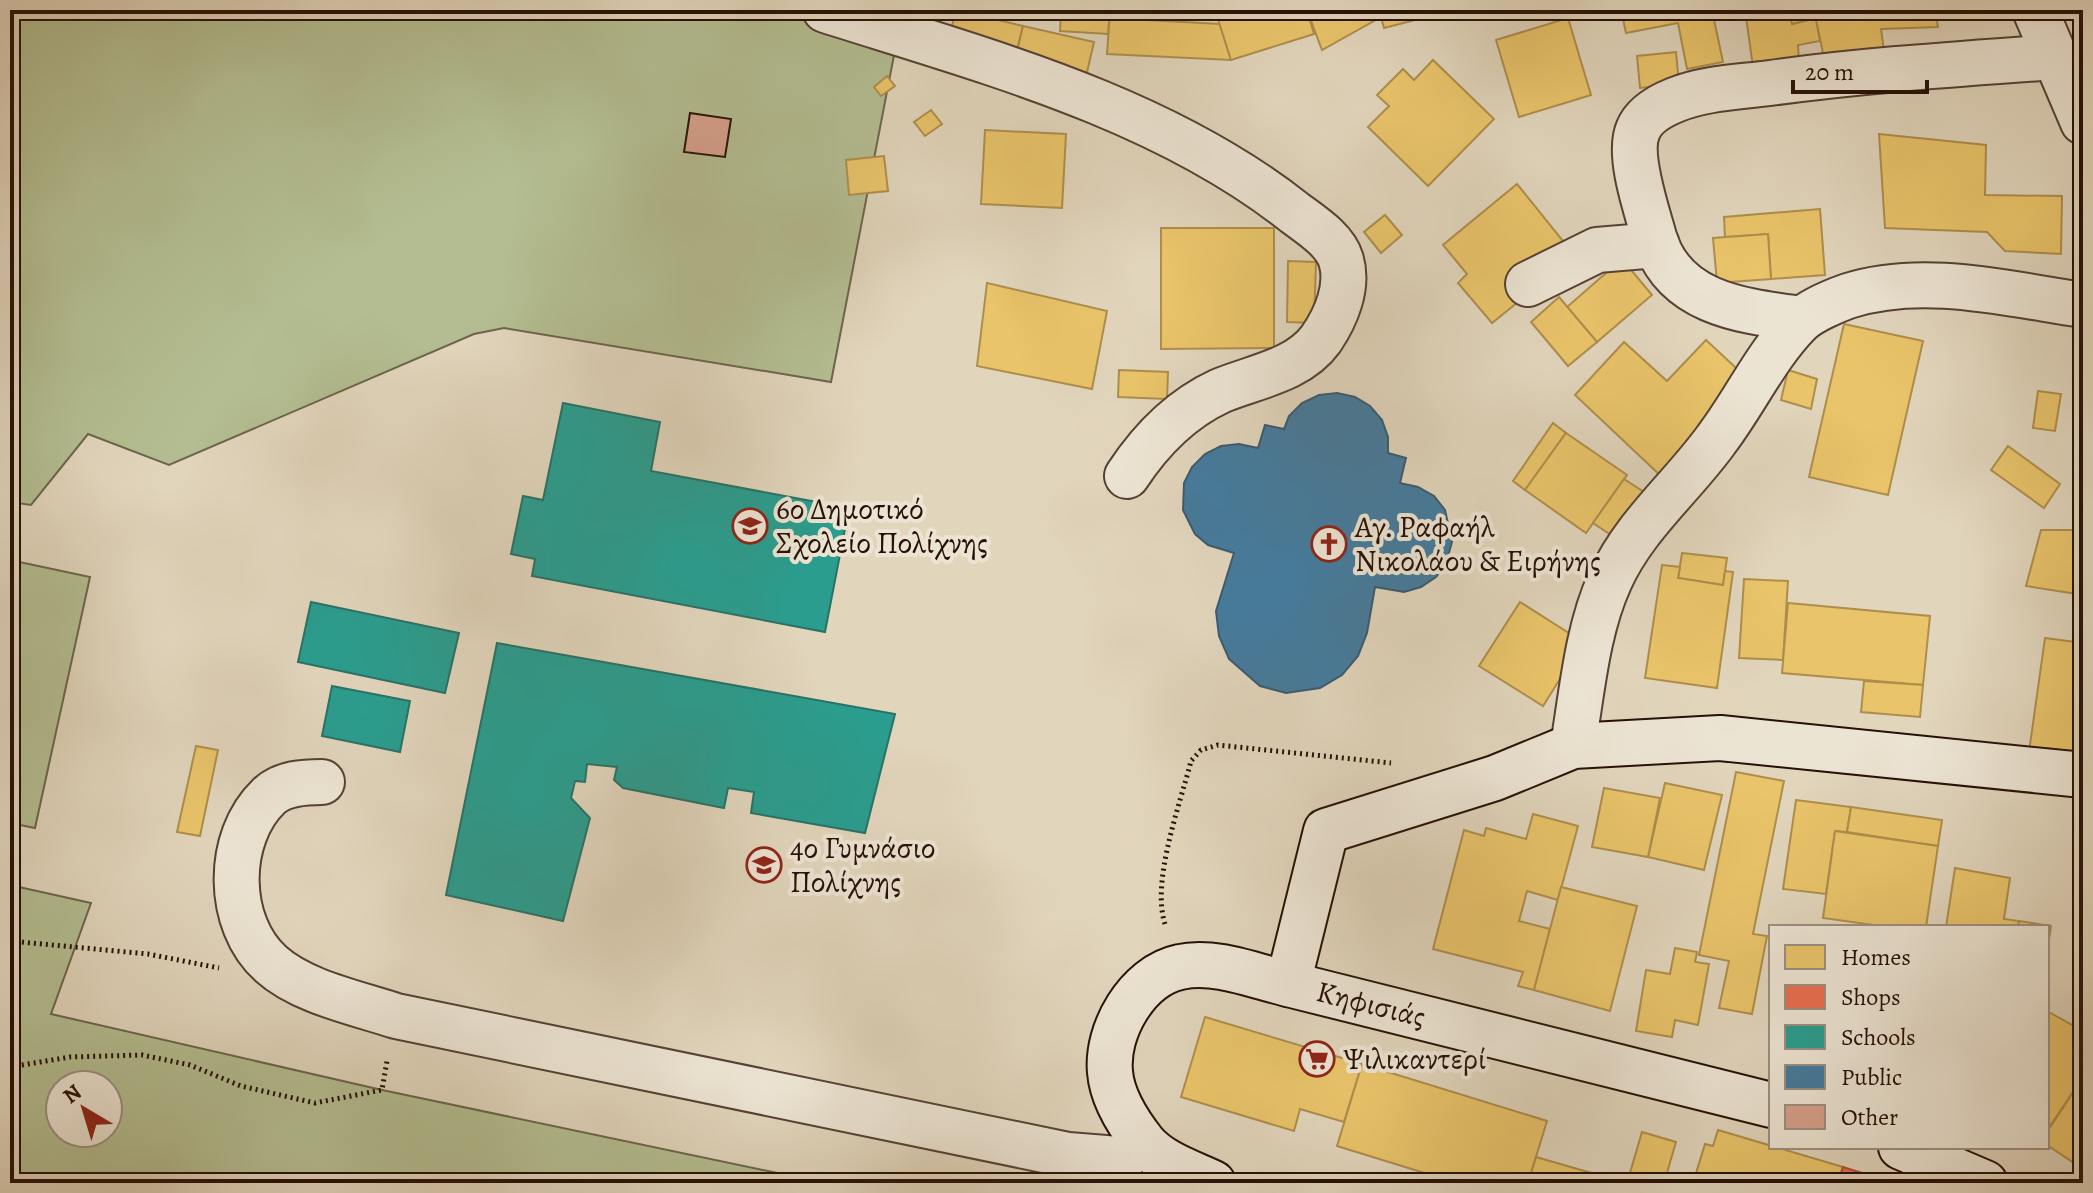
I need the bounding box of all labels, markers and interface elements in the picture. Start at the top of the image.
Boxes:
scale bar [1793,44,1927,94]
text: 20 m [1805,56,1854,88]
place label: 6ο Δημοτικό Σχολείο Πολίχνης [776,489,988,563]
school or university icon: 6ο Δημοτικό Σχολείο Πολίχνης [731,507,769,545]
place label: Αγ. Ραφαήλ Νικολάου & Ειρήνης [1354,507,1601,581]
church icon: Αγ. Ραφαήλ Νικολάου & Ειρήνης [1310,525,1348,563]
place label: 4ο Γυμνάσιο Πολίχνης [790,828,936,902]
school or university icon: 4ο Γυμνάσιο Πολίχνης [745,846,783,884]
legend [1769,925,2049,1149]
text: Homes [1841,941,1911,973]
street label: Κηφισιάς [1312,971,1430,1037]
text: Shops [1841,981,1901,1013]
text: Schools [1841,1021,1916,1053]
place label: Ψιλικαντερί [1343,1039,1486,1079]
supermarket icon: Ψιλικαντερί [1298,1040,1336,1078]
text: Public [1841,1061,1902,1093]
north arrow [44,1069,124,1149]
text: N [57,1077,88,1111]
text: Other [1841,1101,1898,1133]

